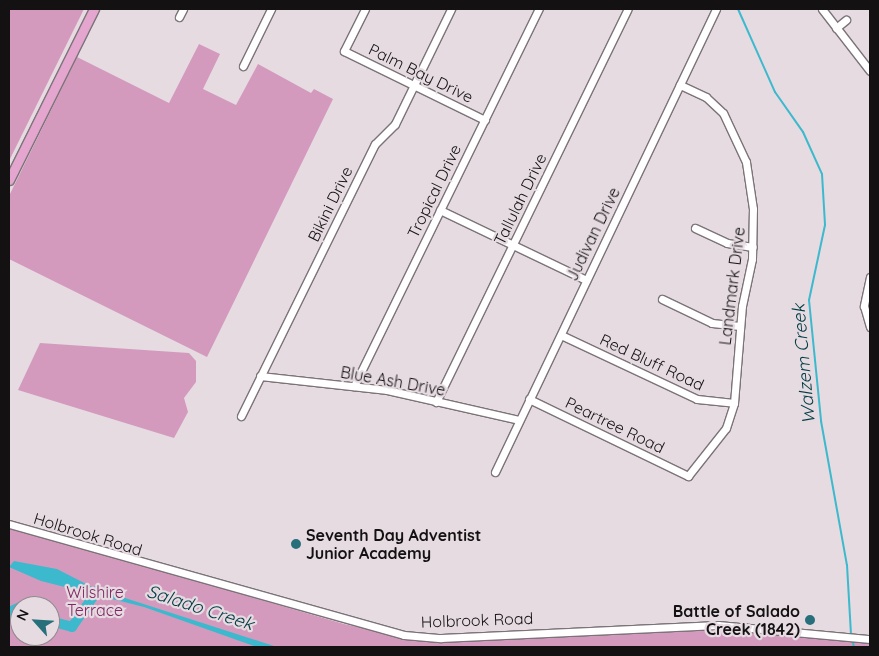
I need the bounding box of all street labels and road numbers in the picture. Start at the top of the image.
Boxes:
street label: Palm Bay Drive [366,39,476,107]
street label: Tropical Drive [403,141,465,241]
street label: Tallulah Drive [490,150,550,248]
street label: Bikini Drive [304,163,356,245]
street label: Judivan Drive [562,184,624,284]
street label: Landmark Drive [715,226,749,346]
street label: Red Bluff Road [597,330,707,394]
street label: Blue Ash Drive [339,362,447,400]
street label: Peartree Road [562,393,668,457]
street label: Holbrook Road [31,508,145,560]
street label: Holbrook Road [421,608,533,632]

